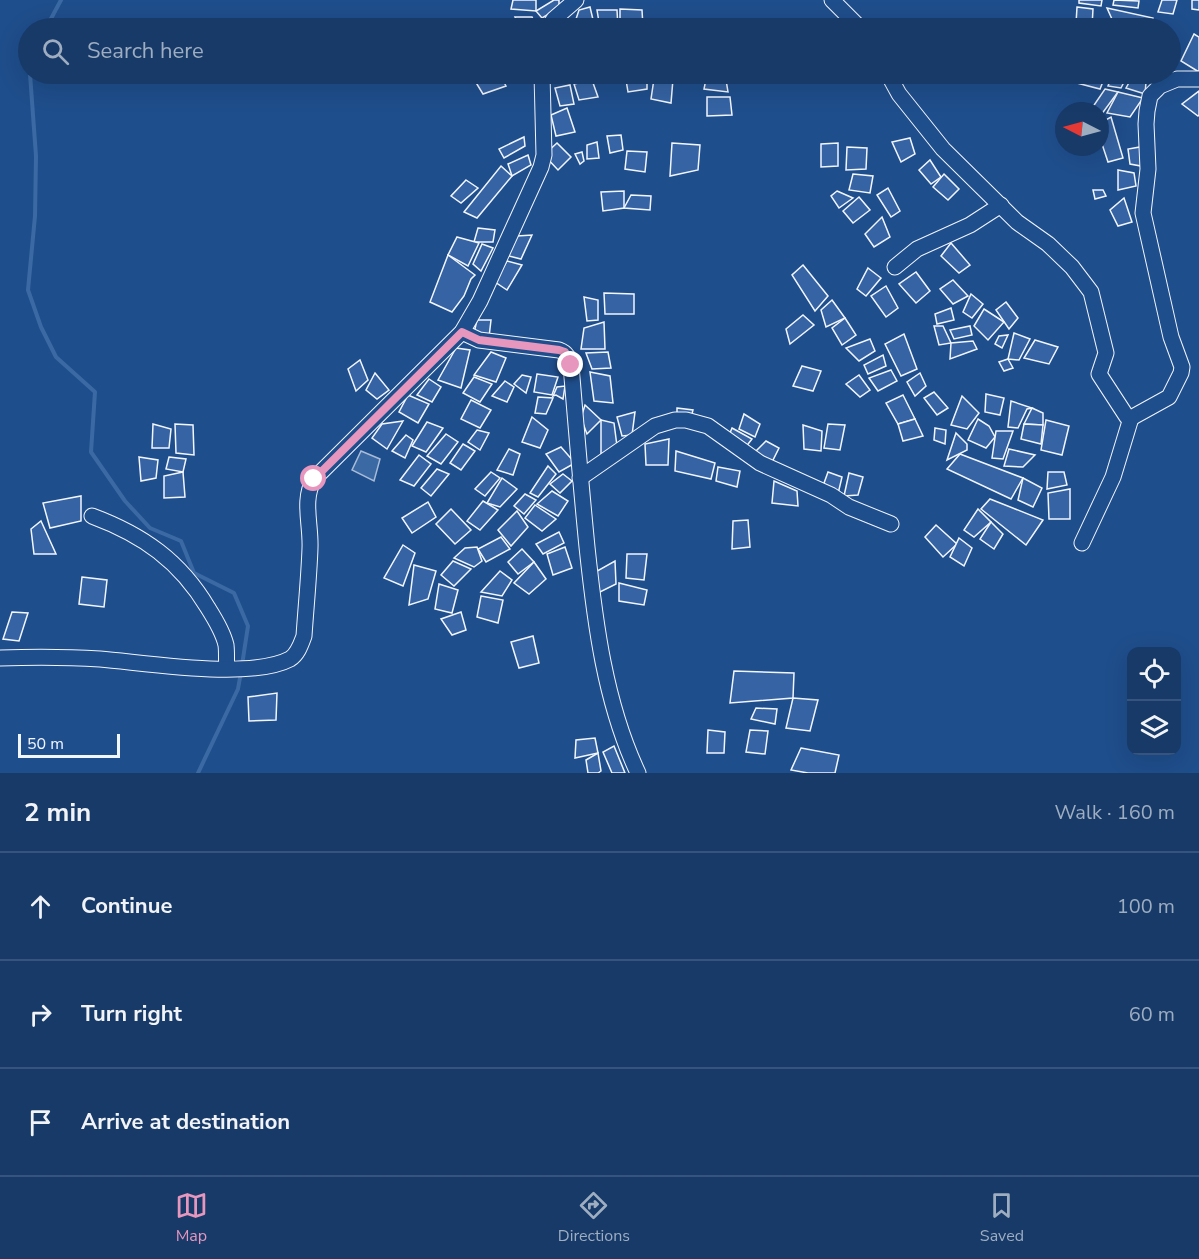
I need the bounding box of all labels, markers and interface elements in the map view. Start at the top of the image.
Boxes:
search box [18,18,1181,84]
icon: search [39,35,72,68]
text: Search here [87,36,204,66]
north arrow [1055,102,1109,156]
route end [557,351,583,377]
route start [300,465,326,491]
map controls [1127,647,1181,755]
button: locate [1127,647,1181,701]
button: layers [1127,701,1181,755]
scale bar [18,731,120,758]
text: 50 m [27,733,64,755]
text: 2 min [24,795,91,830]
text: Walk · 160 m [1055,799,1175,826]
icon: ahead [24,890,57,923]
text: Continue [81,891,172,921]
text: 100 m [1117,893,1175,920]
icon: right [24,998,57,1031]
text: Turn right [81,999,182,1029]
text: 60 m [1129,1001,1175,1028]
icon: arrive [24,1106,57,1139]
text: Arrive at destination [81,1107,290,1137]
tab: Map [175,1189,208,1247]
tab: Directions [558,1189,630,1247]
tab: Saved [980,1189,1024,1247]

